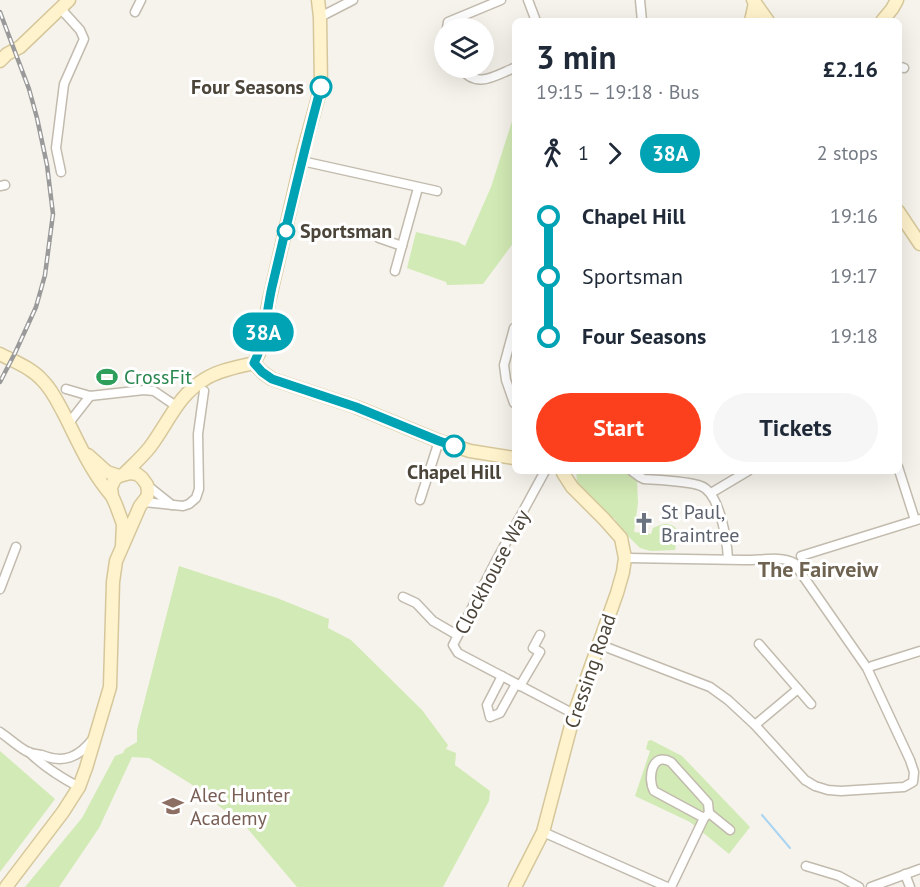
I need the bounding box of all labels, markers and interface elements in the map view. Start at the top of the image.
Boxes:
map controls [434,18,494,78]
button: layers [434,18,494,78]
text: 3 min [536,35,617,78]
text: £2.16 [823,55,878,83]
place label: Four Seasons [191,74,304,100]
marker: Four Seasons [310,76,332,98]
text: 19:15 – 19:18 · Bus [536,79,700,105]
icon: walk [536,137,569,170]
icon: forward [598,137,631,170]
text: 1 [578,140,589,166]
text: 38A [652,140,688,167]
text: 2 stops [817,140,878,166]
text: Chapel Hill [582,202,685,230]
text: 19:16 [830,203,878,229]
place label: Sportsman [300,218,392,244]
marker: Sportsman [277,222,295,240]
text: Sportsman [582,262,683,290]
text: 19:17 [830,263,878,289]
line badge: 38A [228,312,298,352]
text: 38A [245,319,281,346]
text: Four Seasons [582,322,706,350]
text: 19:18 [830,323,878,349]
place label: CrossFit [124,364,192,390]
sports icon: CrossFit [95,365,119,389]
button: Start [536,393,701,462]
button: Tickets [713,393,878,462]
marker: Chapel Hill [443,435,465,457]
place label: Chapel Hill [407,459,501,485]
place label: St Paul, Braintree [661,499,739,548]
street label: Clockhouse Way [448,505,536,639]
church icon: St Paul, Braintree [632,511,656,535]
district label: The Fairveiw [758,555,879,583]
street label: Cressing Road [558,610,622,732]
place label: Alec Hunter Academy [190,782,290,831]
school or university icon: Alec Hunter Academy [161,794,185,818]

